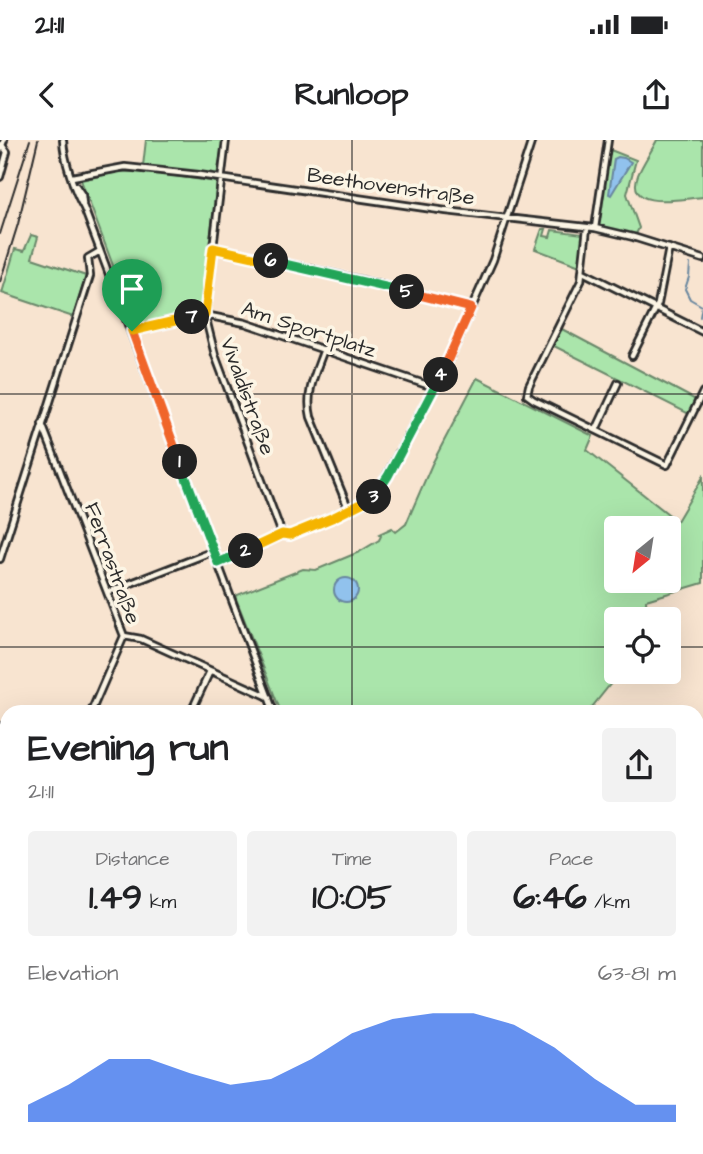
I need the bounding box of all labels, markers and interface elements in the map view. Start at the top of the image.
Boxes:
text: 21:11 [35,7,64,43]
text: Runloop [295,72,408,117]
icon: back [28,76,66,114]
icon: share [637,76,675,114]
street label: Beethovenstraße [305,160,476,213]
pin: 6 [254,244,288,278]
text: 6 [265,247,276,274]
pin [102,259,162,331]
icon: arrive [113,270,151,308]
pin: 5 [390,274,424,310]
text: 5 [400,278,413,305]
street label: Am Sportplatz [238,294,380,366]
pin: 7 [174,300,210,334]
text: 7 [186,303,197,330]
street label: Vivaldistraße [213,334,282,459]
pin: 4 [424,358,458,392]
text: 4 [434,361,447,388]
pin: 1 [162,444,198,480]
text: 1 [178,448,181,475]
pin: 3 [356,480,392,514]
text: 3 [369,483,378,510]
street label: Ferrastraße [77,498,148,628]
north arrow [604,516,681,593]
map controls [604,516,681,684]
pin: 2 [229,534,264,568]
text: 2 [240,537,251,564]
button: locate [604,607,681,684]
text: Evening run [28,723,229,775]
button: share [602,728,676,802]
text: 21:11 [28,775,54,807]
text: Distance [96,846,170,873]
text: Time [332,846,372,873]
text: Pace [549,846,593,873]
text: 1.49 [89,873,142,922]
text: 10:05 [312,873,392,922]
text: 6:46 [513,873,587,922]
text: km [142,889,176,916]
text: /km [587,889,629,916]
text: Elevation [28,957,119,989]
text: 63–81 m [598,957,676,989]

